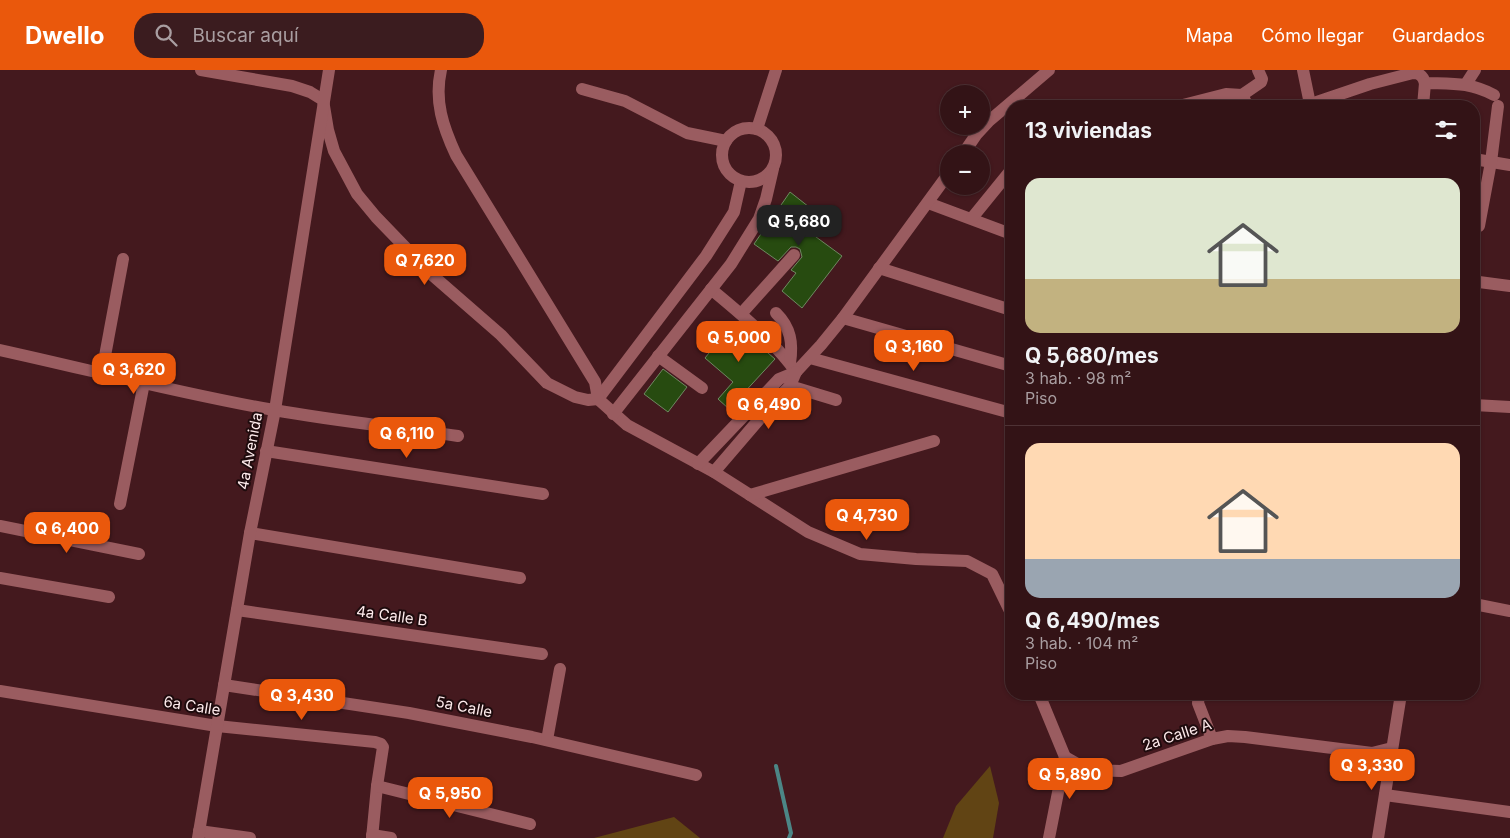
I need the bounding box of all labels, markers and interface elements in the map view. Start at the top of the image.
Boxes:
search box [134,13,484,58]
text: Dwello [25,21,104,50]
icon: search [152,21,180,49]
text: Buscar aquí [192,24,298,47]
text: Mapa [1186,25,1233,46]
text: Cómo llegar [1261,25,1364,46]
text: Guardados [1392,25,1485,46]
map controls [940,85,990,195]
button: + [940,85,990,135]
icon: filters [1432,116,1460,144]
text: 13 viviendas [1025,118,1152,143]
button: − [940,145,990,195]
pin: Q 5,680 [753,204,845,247]
icon: home [1198,210,1288,300]
text: Q 5,680 [768,211,830,231]
pin: Q 7,620 [379,244,471,286]
text: Q 7,620 [395,250,455,270]
pin: Q 5,000 [693,320,785,363]
text: Q 5,000 [707,327,771,347]
pin: Q 3,160 [868,330,960,372]
text: Q 3,160 [885,336,943,356]
text: Q 5,680/mes [1025,343,1159,368]
pin: Q 3,620 [88,352,180,395]
text: Q 3,620 [103,359,165,379]
text: 3 hab. · 98 m² [1025,368,1131,388]
pin: Q 6,490 [723,388,815,430]
text: Piso [1025,388,1057,408]
text: Q 6,490 [737,394,801,414]
street label: 4a Avenida [233,410,266,491]
pin: Q 6,110 [361,416,453,459]
text: Q 6,110 [380,423,434,443]
icon: home [1198,476,1288,566]
pin: Q 4,730 [821,498,913,541]
text: Q 4,730 [836,505,898,525]
pin: Q 6,400 [21,512,113,554]
text: Q 6,400 [35,518,99,538]
street label: 4a Calle B [355,601,429,630]
text: Q 6,490/mes [1025,608,1160,633]
text: 3 hab. · 104 m² [1025,633,1138,653]
text: Piso [1025,653,1057,673]
pin: Q 3,430 [256,678,348,721]
text: Q 3,430 [270,685,334,705]
street label: 6a Calle [162,692,222,719]
street label: 5a Calle [434,692,494,721]
street label: 2a Calle A [1140,714,1214,755]
pin: Q 3,330 [1326,748,1418,791]
text: Q 3,330 [1341,755,1403,775]
pin: Q 5,890 [1024,758,1116,800]
text: Q 5,890 [1039,764,1101,784]
pin: Q 5,950 [404,776,496,819]
text: Q 5,950 [419,783,481,803]

